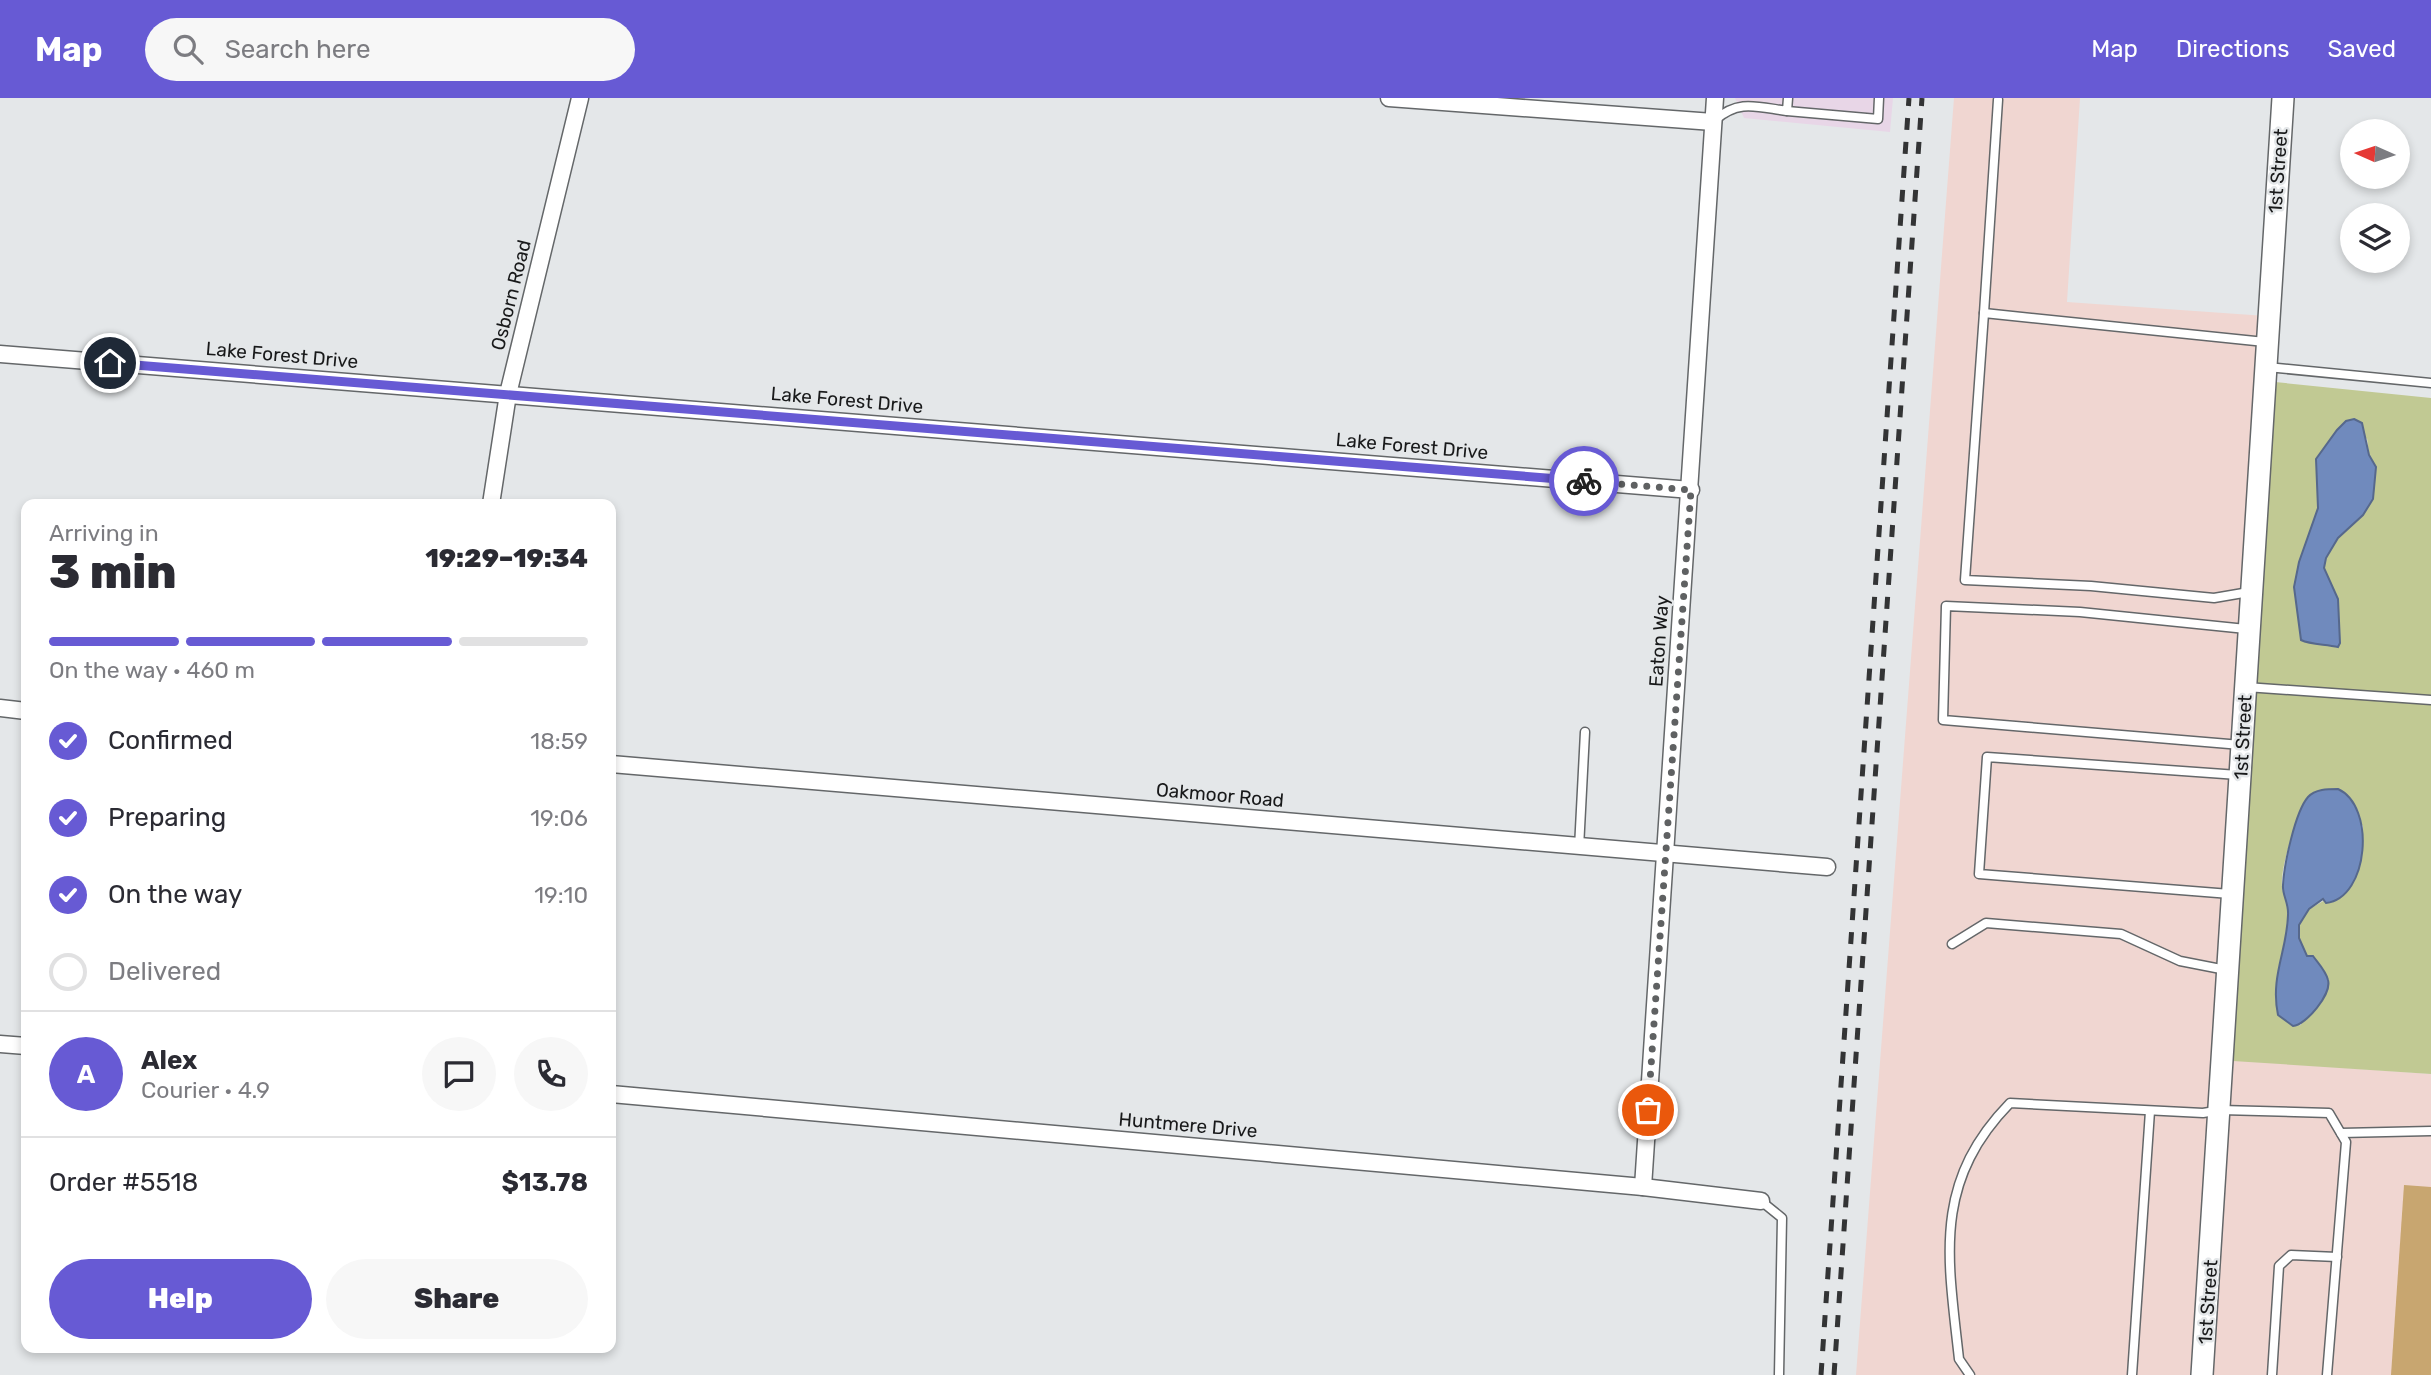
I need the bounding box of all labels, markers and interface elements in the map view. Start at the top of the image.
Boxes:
search box [145,18,635,81]
text: Map [35,30,103,69]
icon: search [169,30,207,68]
text: Search here [225,34,370,65]
text: Map [2091,35,2138,63]
text: Directions [2176,35,2289,63]
text: Saved [2327,35,2396,63]
north arrow [2340,119,2410,189]
map controls [2340,119,2410,273]
street label: 1st Street [2264,127,2292,214]
button: layers [2340,203,2410,273]
street label: Osborn Road [486,237,536,353]
pin [80,333,140,393]
street label: Lake Forest Drive [205,337,359,373]
icon: home [91,344,129,382]
street label: Lake Forest Drive [770,382,924,418]
street label: Lake Forest Drive [1335,428,1489,464]
courier [1549,446,1619,516]
icon: bike [1565,462,1603,500]
text: Arriving in [49,519,159,547]
text: 19:29–19:34 [425,543,588,574]
text: 3 min [49,545,177,600]
street label: Eaton Way [1644,594,1674,688]
text: On the way · 460 m [49,656,255,684]
street label: 1st Street [2229,693,2257,780]
icon: check [49,722,87,760]
text: Confirmed [108,725,233,756]
text: 18:59 [530,727,588,755]
street label: Oakmoor Road [1155,778,1285,812]
icon: check [49,799,87,837]
text: Preparing [108,802,226,833]
text: 19:06 [530,804,588,832]
icon: check [49,876,87,914]
text: On the way [108,879,242,910]
text: 19:10 [534,881,588,909]
text: Delivered [108,956,221,987]
button: chat [422,1037,496,1111]
button: phone [514,1037,588,1111]
text: Alex [141,1045,197,1076]
text: A [77,1059,95,1090]
text: Courier · 4.9 [141,1076,270,1104]
pin [1618,1080,1678,1140]
icon: bag [1629,1091,1667,1129]
street label: Huntmere Drive [1118,1107,1258,1143]
text: Order #5518 [49,1167,198,1198]
text: $13.78 [501,1167,588,1198]
street label: 1st Street [2194,1258,2222,1345]
button: Help [49,1259,312,1339]
button: Share [326,1259,588,1339]

